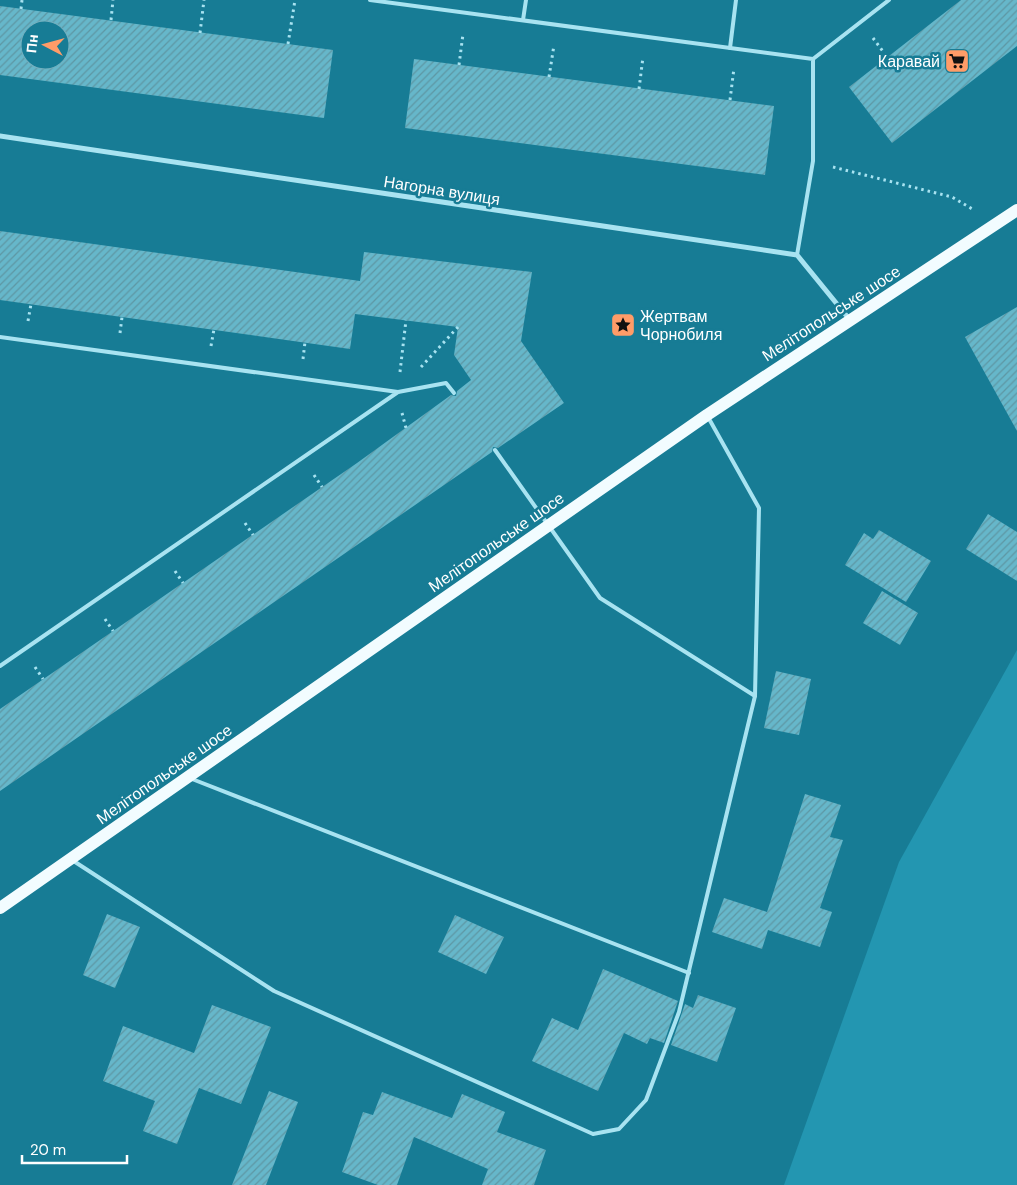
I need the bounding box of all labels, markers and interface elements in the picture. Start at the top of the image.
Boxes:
north arrow [20,20,70,70]
text: Пн [22,33,42,54]
supermarket icon: Каравай [944,48,970,74]
place label: Каравай [878,51,940,72]
street label: Нагорна вулиця [382,171,502,210]
street label: Мелітопольське шосе [758,261,905,366]
place label: Жертвам Чорнобиля [640,306,722,345]
place icon: Жертвам Чорнобиля [610,312,636,338]
street label: Мелітопольське шосе [424,488,568,597]
street label: Мелітопольське шосе [92,720,236,829]
scale bar [22,1132,128,1164]
text: 20 m [30,1140,66,1160]

